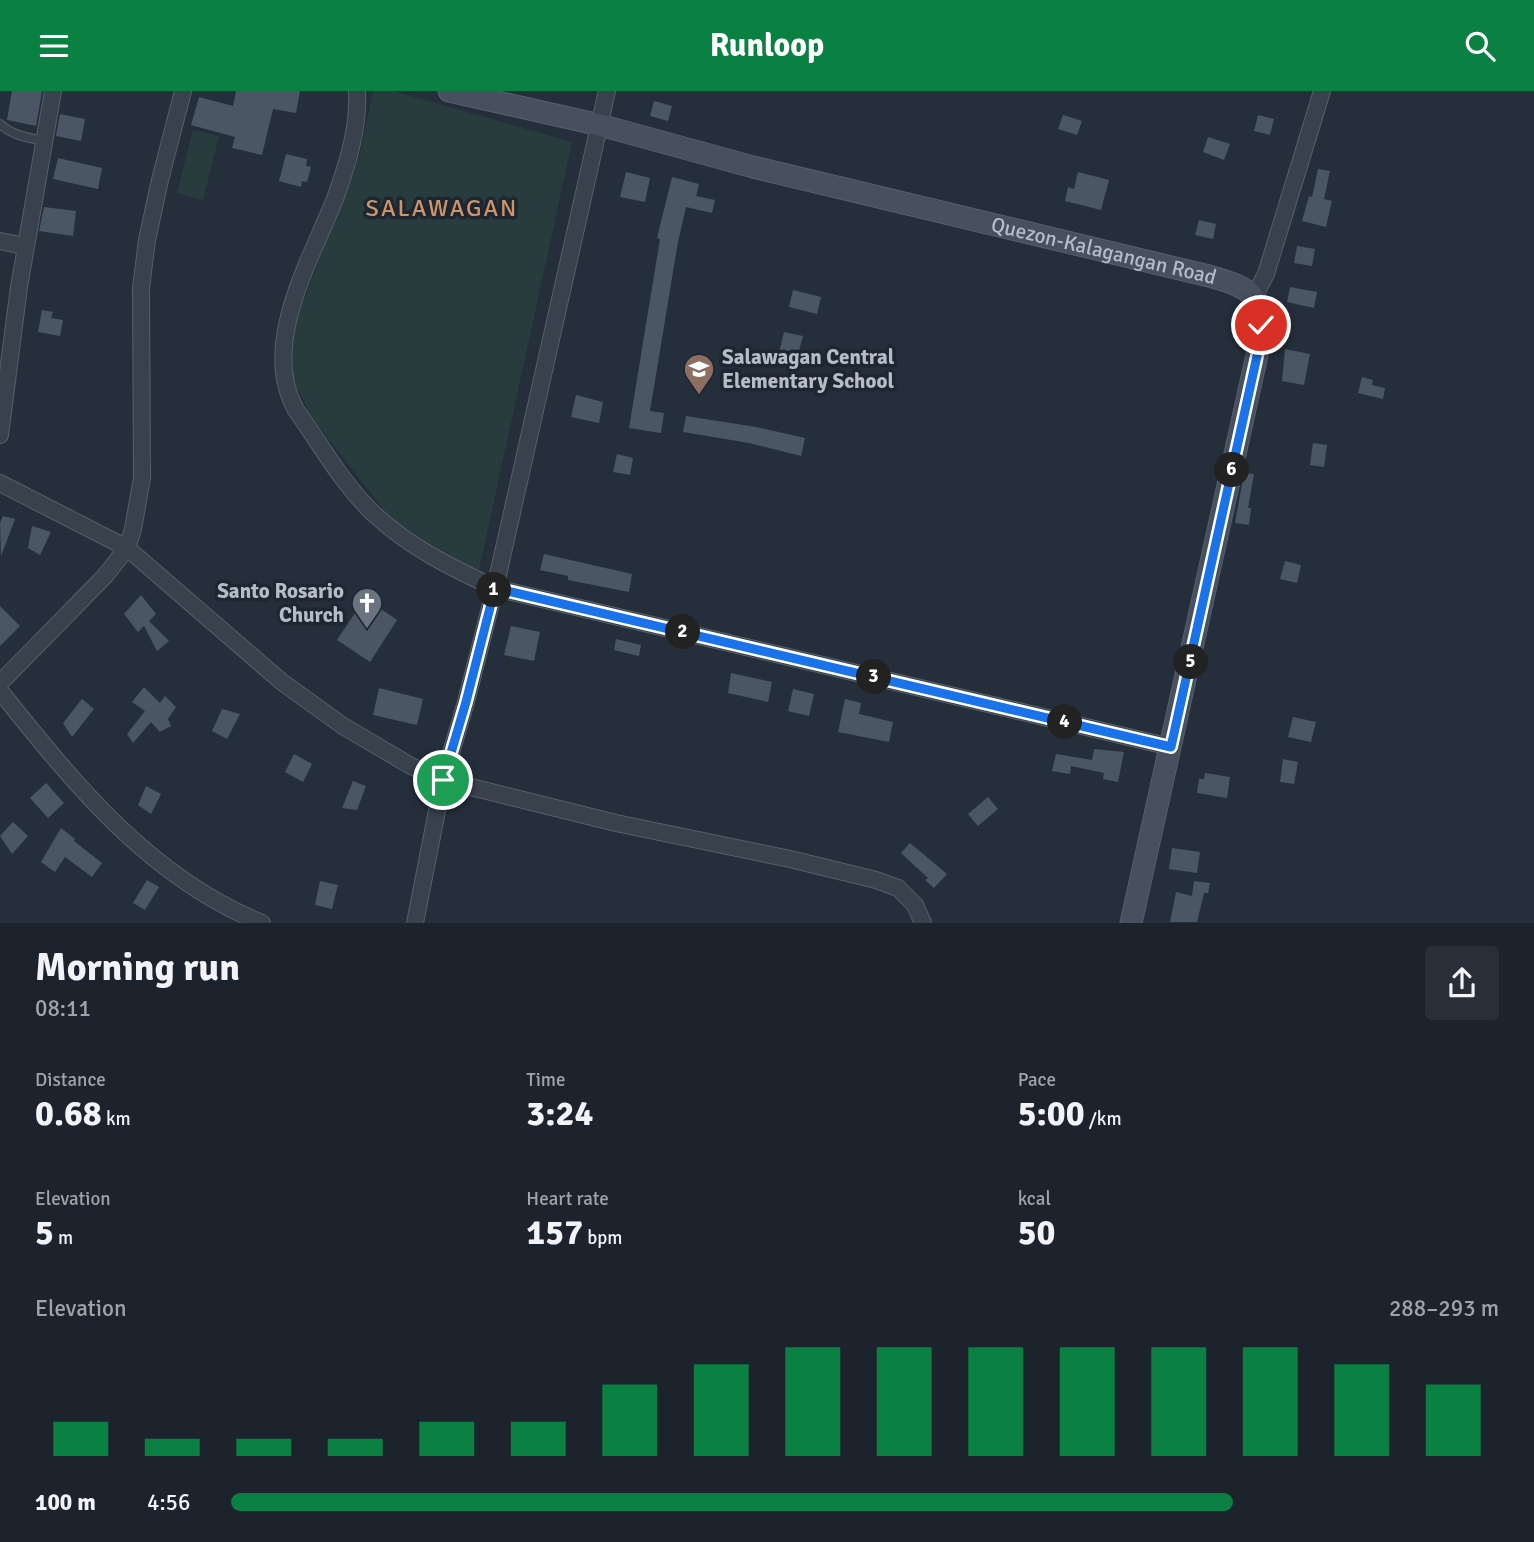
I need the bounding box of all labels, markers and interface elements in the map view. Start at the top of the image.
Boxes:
text: Runloop [710,26,824,65]
icon: menu [35,27,73,65]
icon: search [1461,27,1499,65]
district label: SALAWAGAN [366,193,518,223]
street label: Quezon-Kalagangan Road [989,211,1219,290]
pin [1231,295,1291,355]
icon: check [1242,306,1280,344]
place label: Salawagan Central Elementary School [722,344,895,394]
school or university icon: Salawagan Central Elementary School [682,352,716,396]
pin: 6 [1214,453,1250,487]
text: 6 [1226,457,1237,481]
pin: 1 [476,573,512,607]
text: 1 [488,577,499,601]
place label: Santo Rosario Church [217,578,344,628]
church icon: Santo Rosario Church [350,586,384,630]
pin: 2 [666,615,700,649]
text: 2 [677,619,688,643]
pin: 5 [1174,645,1208,679]
text: 5 [1185,649,1196,673]
pin: 3 [856,659,892,695]
text: 3 [868,664,879,688]
pin: 4 [1048,705,1082,739]
text: 4 [1059,709,1070,733]
pin [413,750,473,810]
icon: arrive [424,761,462,799]
text: Morning run [35,944,240,991]
button: share [1425,946,1499,1020]
text: 08:11 [35,994,91,1023]
text: Distance [35,1068,106,1092]
text: Time [526,1068,565,1092]
text: Pace [1018,1068,1056,1092]
text: 0.68 [35,1092,102,1135]
text: 3:24 [526,1092,593,1135]
text: 5:00 [1018,1092,1085,1135]
text: km [102,1107,131,1131]
text: /km [1085,1107,1122,1131]
text: Elevation [35,1187,111,1211]
text: Heart rate [526,1187,609,1211]
text: kcal [1018,1187,1051,1211]
text: 5 [35,1211,54,1254]
text: 157 [526,1211,583,1254]
text: 50 [1018,1211,1055,1254]
text: m [54,1226,73,1250]
text: bpm [583,1226,622,1250]
text: Elevation [35,1294,127,1323]
text: 288–293 m [1389,1294,1499,1323]
text: 100 m [35,1488,96,1517]
text: 4:56 [147,1488,190,1517]

